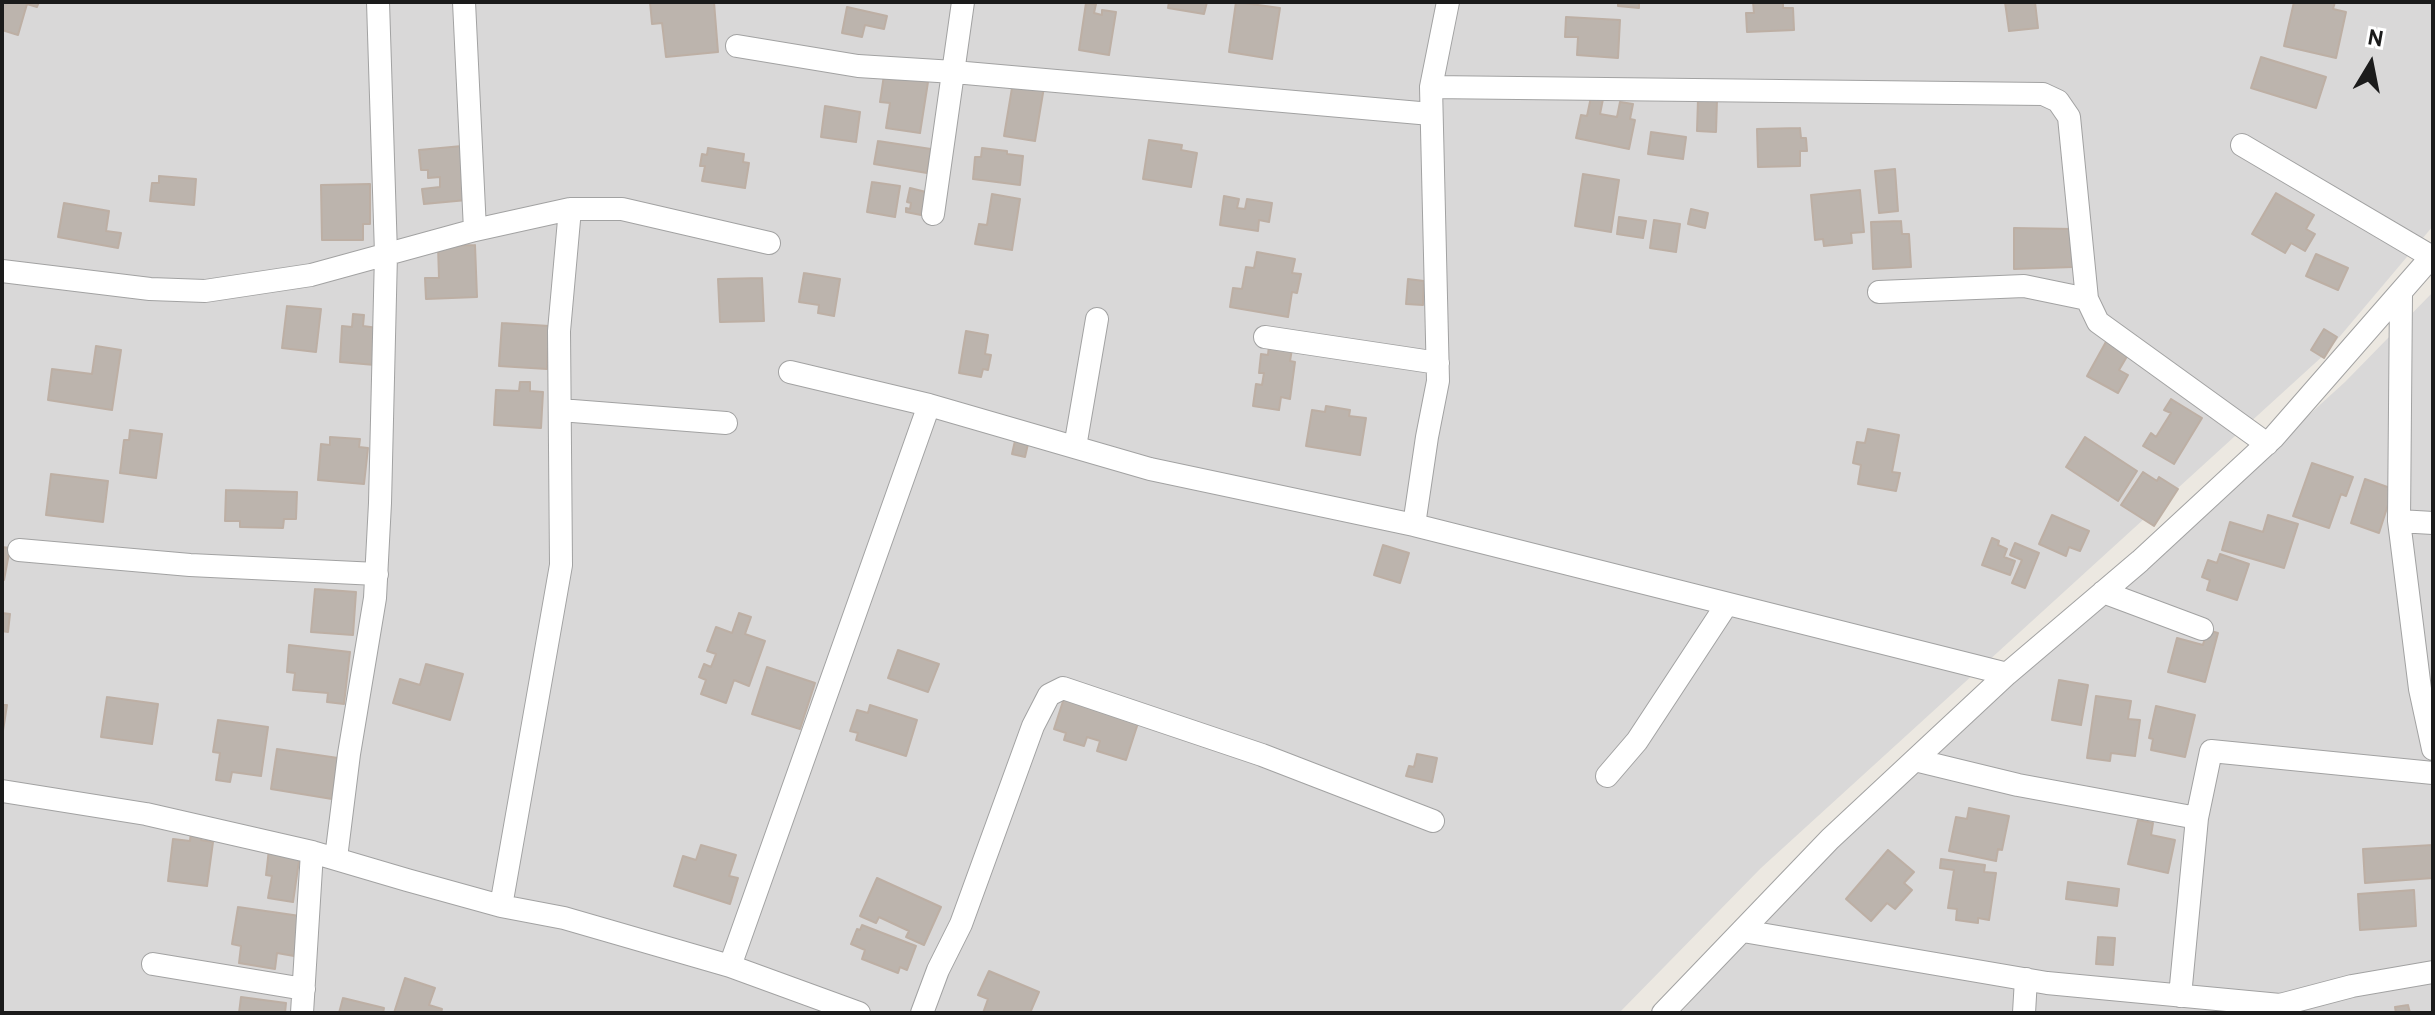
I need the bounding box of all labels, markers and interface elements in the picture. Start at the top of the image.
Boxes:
north arrow [2331,24,2411,104]
text: N [2365,25,2385,55]

